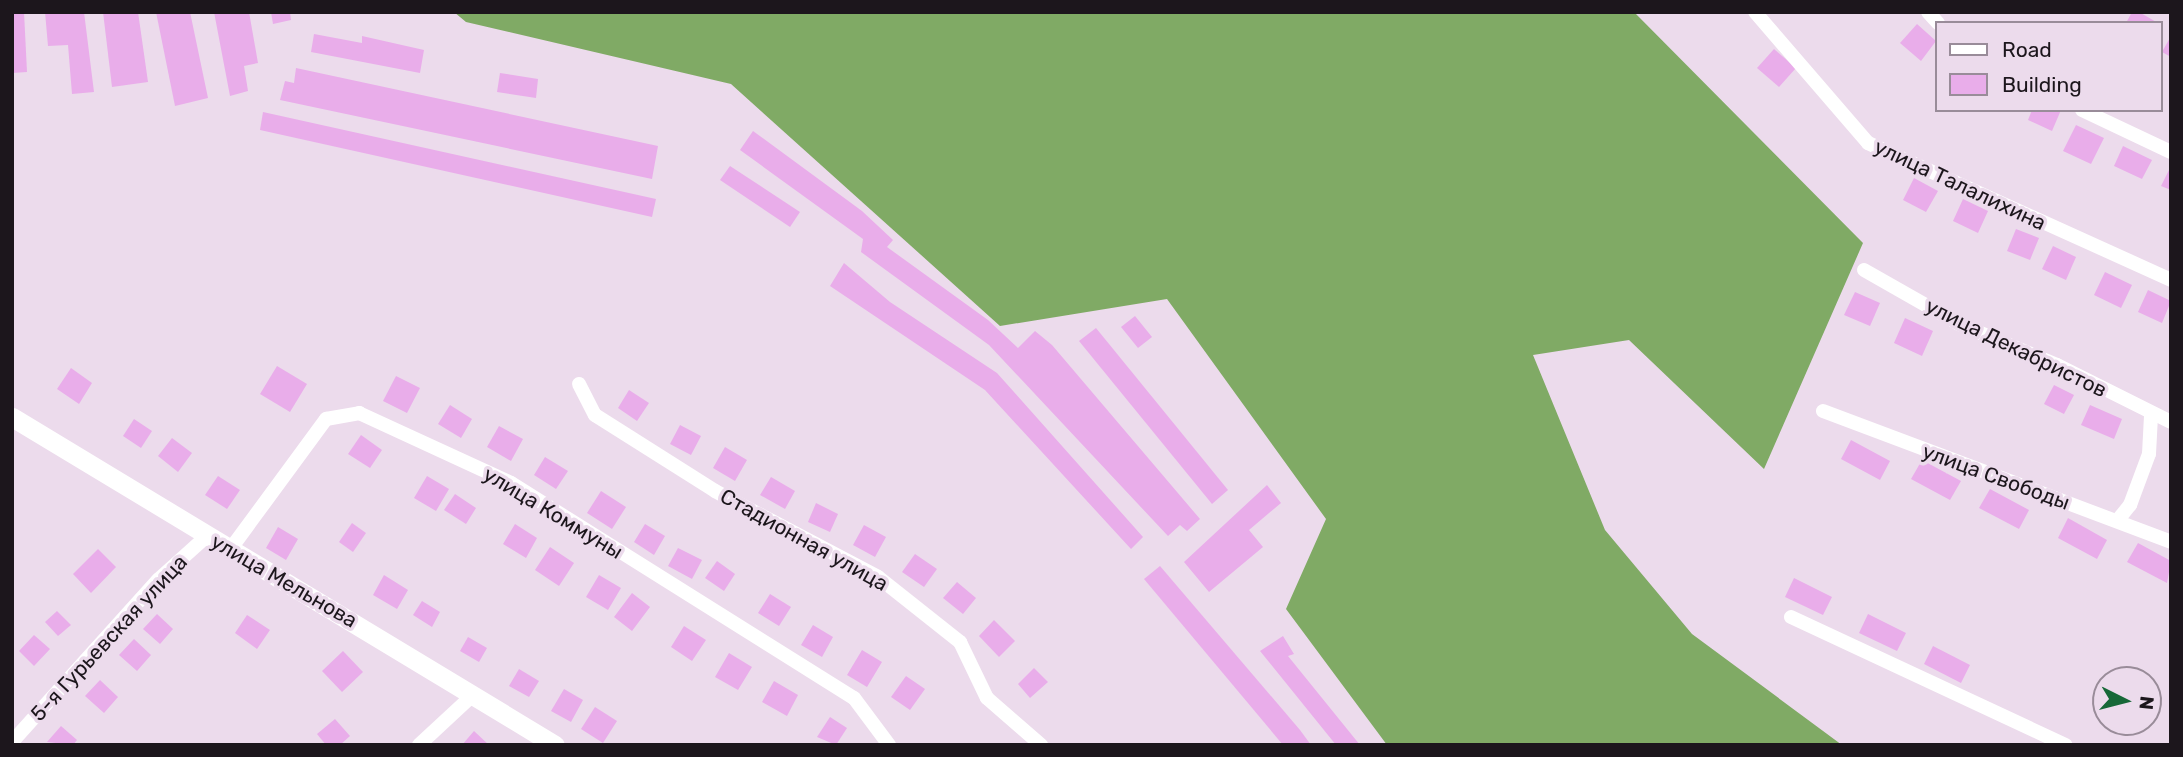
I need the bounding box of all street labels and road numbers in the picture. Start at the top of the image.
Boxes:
street label: улица Талалихина [1870,134,2050,236]
street label: улица Декабристов [1921,293,2111,403]
street label: улица Свободы [1919,439,2073,515]
street label: улица Коммуны [479,461,627,565]
street label: Стадионная улица [716,483,892,597]
street label: улица Мельнова [206,529,362,633]
street label: 5-я Гурьевская улица [25,550,193,726]

